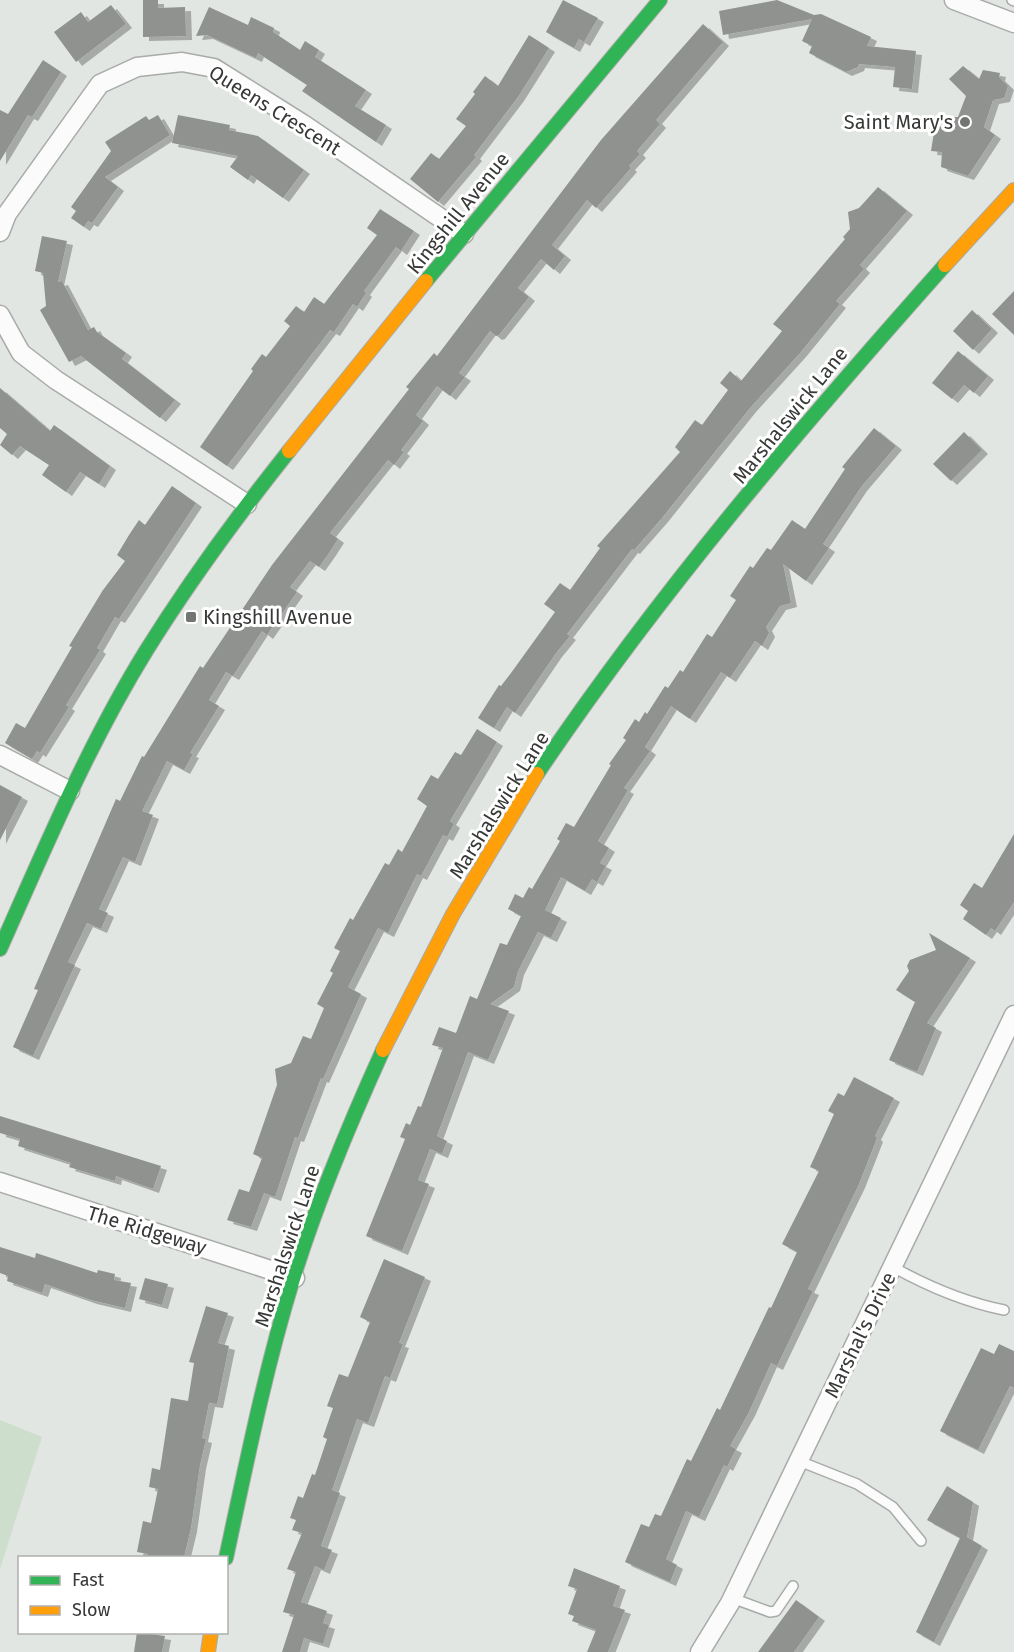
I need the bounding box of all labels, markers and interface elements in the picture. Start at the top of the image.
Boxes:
street label: Queens Crescent [205,60,346,161]
place label: Saint Mary's [844,110,953,134]
marker: Saint Mary's [958,115,972,129]
street label: Kingshill Avenue [402,147,514,279]
street label: Marshalswick Lane [727,342,853,488]
place label: Kingshill Avenue [203,605,353,629]
marker: Kingshill Avenue [184,610,198,624]
street label: Marshalswick Lane [444,727,554,883]
street label: Marshalswick Lane [249,1162,325,1330]
street label: The Ridgeway [84,1200,210,1260]
street label: Marshal's Drive [819,1268,901,1402]
legend [18,1556,228,1634]
text: Fast [72,1569,105,1591]
text: Slow [72,1599,111,1621]

